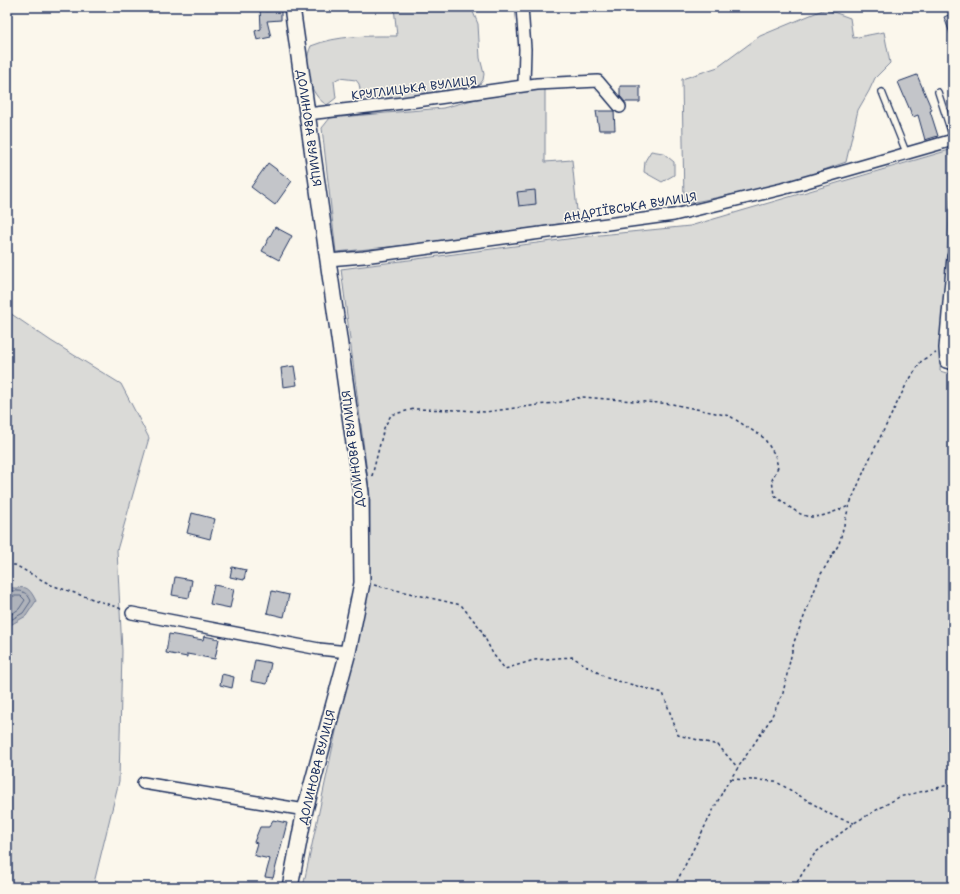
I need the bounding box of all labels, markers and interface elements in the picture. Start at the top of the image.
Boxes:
street label: ДОЛИНОВА ВУЛИЦЯ [293,69,325,187]
street label: КРУГЛИЦЬКА ВУЛИЦЯ [350,72,478,104]
street label: АНДРІЇВСЬКА ВУЛИЦЯ [562,189,698,225]
street label: ДОЛИНОВА ВУЛИЦЯ [338,390,368,508]
street label: ДОЛИНОВА ВУЛИЦЯ [295,708,339,826]

